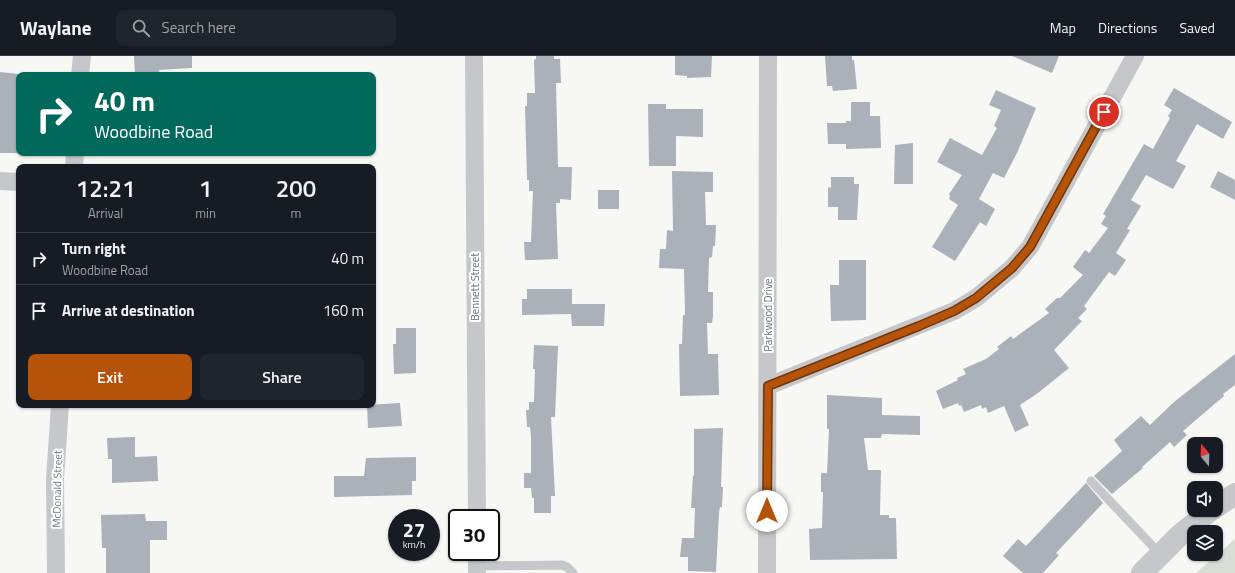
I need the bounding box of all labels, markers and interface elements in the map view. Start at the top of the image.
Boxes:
search box [116,10,396,46]
text: Waylane [20,13,92,42]
text: Search here [162,16,236,39]
icon: search [130,17,152,39]
text: Map [1050,17,1076,38]
text: Directions [1098,17,1157,38]
text: Saved [1179,17,1215,38]
text: 40 m [94,79,155,122]
icon: right [28,88,80,140]
pin [1087,95,1121,129]
icon: arrive [1093,101,1115,123]
text: Woodbine Road [94,118,213,145]
text: 12:21 [76,170,135,206]
text: 1 [199,170,212,206]
text: 200 [276,170,316,206]
text: Arrival [88,203,123,223]
text: min [195,203,216,223]
text: m [291,203,301,223]
text: Turn right [62,237,126,260]
text: 40 m [331,247,364,270]
icon: right [28,248,50,270]
street label: Bennett Street [467,253,483,321]
text: Woodbine Road [62,260,148,280]
street label: Parkwood Drive [760,278,776,352]
text: Arrive at destination [62,299,195,322]
text: 160 m [323,299,364,322]
icon: arrive [28,300,50,322]
button: Exit [28,354,192,400]
button: Share [200,354,364,400]
north arrow [1187,437,1223,473]
map controls [1187,437,1223,561]
street label: McDonald Street [48,450,66,528]
button: sound [1187,481,1223,517]
position arrow [746,490,788,532]
speed limit sign: 30 [448,509,500,561]
text: 27 [403,514,425,545]
button: layers [1187,525,1223,561]
text: km/h [403,537,425,552]

